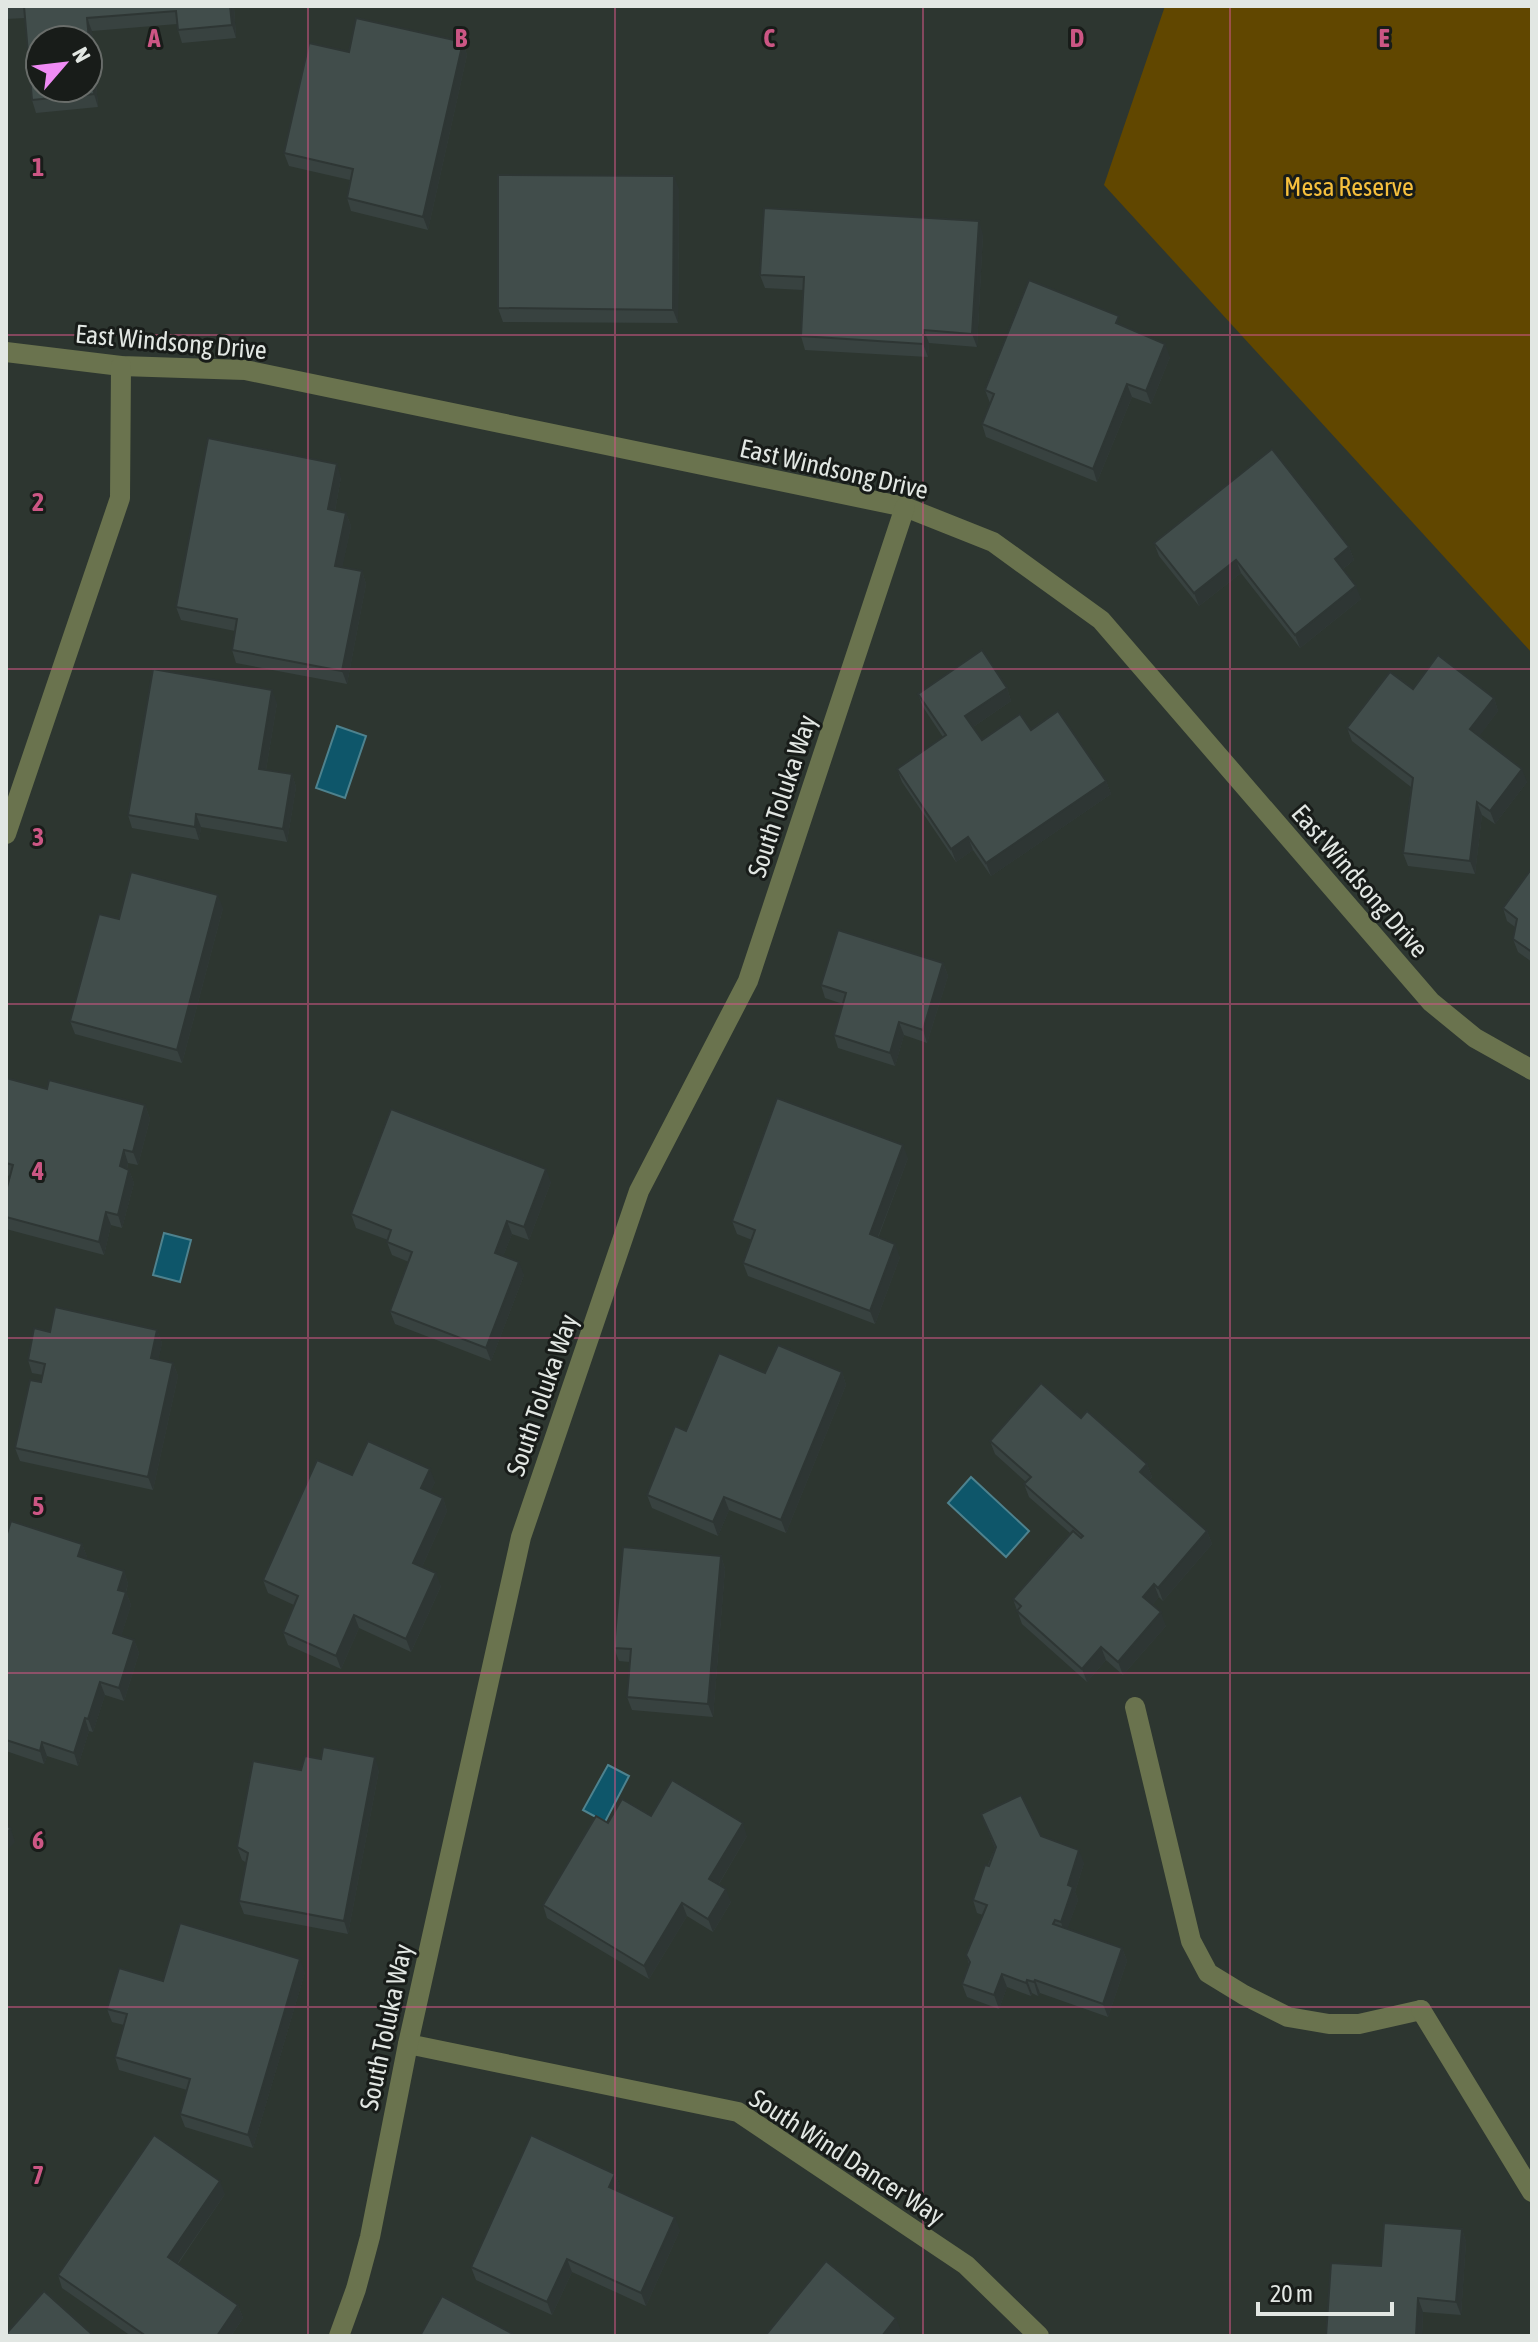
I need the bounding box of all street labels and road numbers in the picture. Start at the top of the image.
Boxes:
street label: East Windsong Drive [74,319,268,365]
street label: East Windsong Drive [737,433,931,505]
street label: South Toluka Way [742,711,822,881]
street label: East Windsong Drive [1286,799,1434,963]
street label: South Toluka Way [500,1310,584,1480]
street label: South Toluka Way [354,1941,418,2113]
street label: South Wind Dancer Way [744,2083,950,2231]

